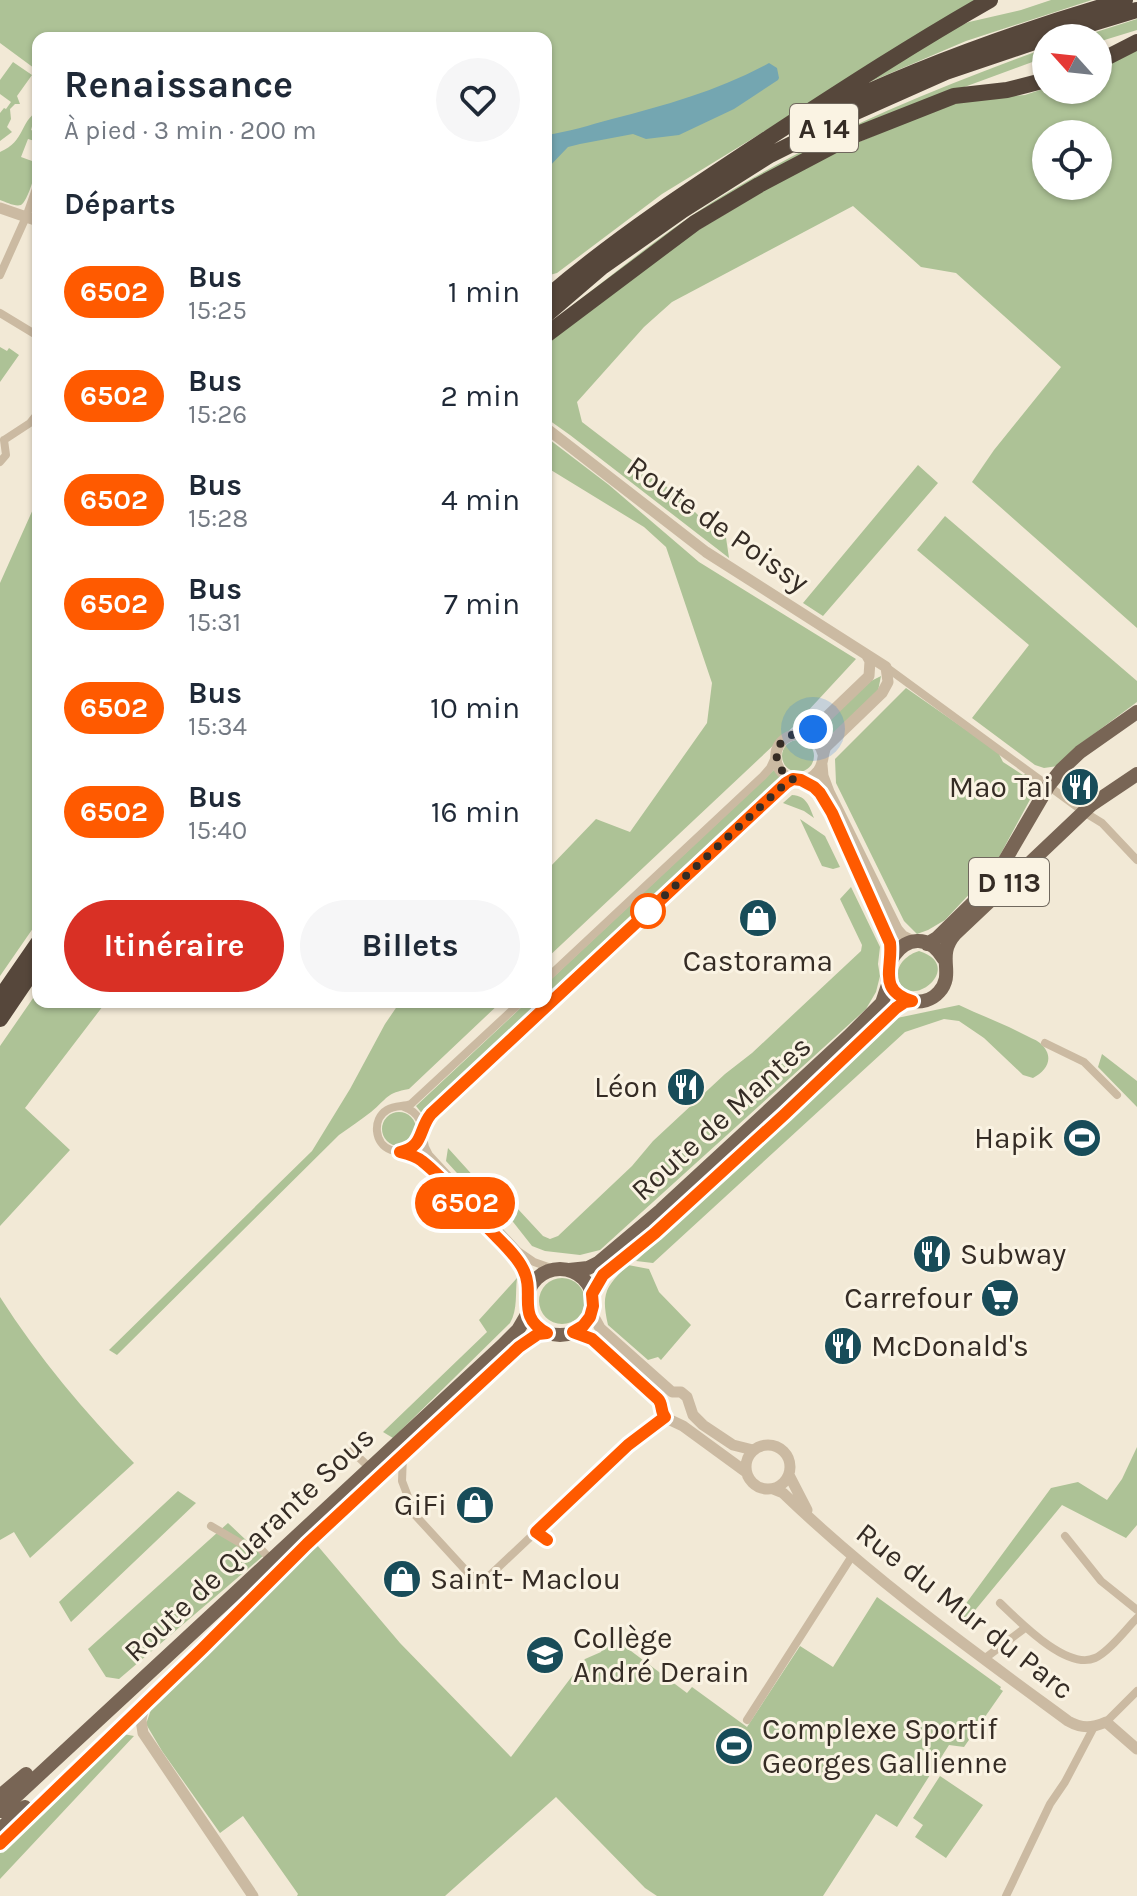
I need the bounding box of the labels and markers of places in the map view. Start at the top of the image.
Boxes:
restaurant icon: Mao Tai [1059,766,1101,808]
place label: Mao Tai [949,769,1052,805]
unlabelled marker [631,894,665,928]
shop icon: Castorama [737,897,779,939]
place label: Castorama [683,943,833,979]
restaurant icon: Léon [665,1066,707,1108]
place label: Léon [594,1069,658,1105]
sports icon: Hapik [1061,1117,1103,1159]
place label: Hapik [974,1120,1054,1156]
restaurant icon: Subway [911,1233,953,1275]
place label: Subway [960,1236,1066,1272]
supermarket icon: Carrefour [979,1277,1021,1319]
place label: Carrefour [844,1280,972,1316]
restaurant icon: McDonald's [822,1325,864,1367]
place label: McDonald's [871,1328,1029,1364]
shop icon: GiFi [454,1484,496,1526]
place label: GiFi [394,1487,447,1523]
shop icon: Saint- Maclou [381,1558,423,1600]
place label: Saint- Maclou [430,1561,621,1597]
place label: Collège André Derain [573,1620,749,1690]
school or university icon: Collège André Derain [524,1634,566,1676]
place label: Complexe Sportif Georges Gallienne [762,1711,1007,1781]
sports icon: Complexe Sportif Georges Gallienne [713,1725,755,1767]

